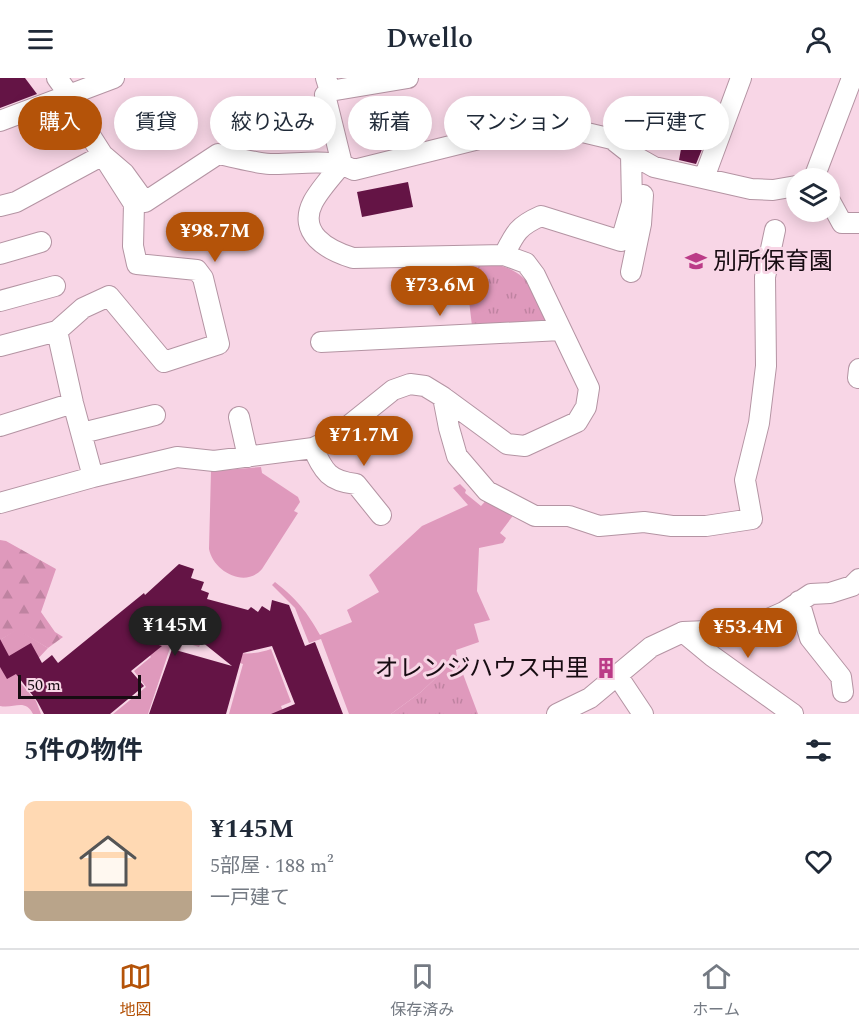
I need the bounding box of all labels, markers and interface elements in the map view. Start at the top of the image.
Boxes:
text: Dwello [386,18,473,60]
icon: menu [24,23,57,56]
icon: person [802,23,835,56]
chip: 購入 [18,96,102,150]
chip: 賃貸 [114,96,198,150]
chip: 絞り込み [210,96,336,150]
chip: 新着 [348,96,432,150]
chip: マンション [444,96,591,150]
chip: 一戸建て [603,96,729,150]
map controls [786,168,840,222]
button: layers [786,168,840,222]
pin: ¥98.7M [166,212,264,263]
text: ¥98.7M [180,216,250,246]
place label: 別所保育園 [713,244,833,280]
school or university icon: 別所保育園 [684,249,708,273]
pin: ¥73.6M [391,266,489,317]
text: ¥73.6M [405,270,475,300]
pin: ¥71.7M [315,416,413,467]
text: ¥71.7M [329,420,399,450]
pin: ¥145M [133,606,217,657]
pin: ¥53.4M [699,608,797,659]
text: ¥145M [143,610,207,640]
text: ¥53.4M [713,612,783,642]
place label: オレンジハウス中里 [374,651,589,687]
building icon: オレンジハウス中里 [594,656,618,680]
scale bar [18,672,141,700]
text: 50 m [27,673,61,697]
text: 5件の物件 [24,731,143,771]
icon: filters [802,734,835,767]
text: ¥145M [210,809,294,849]
icon: home [72,825,144,897]
icon: heart [802,845,835,878]
text: 5部屋 · 188 m² [210,851,334,881]
text: 一戸建て [210,883,290,913]
tab: 地図 [119,960,152,1022]
tab: 保存済み [390,960,454,1022]
tab: ホーム [692,960,740,1022]

